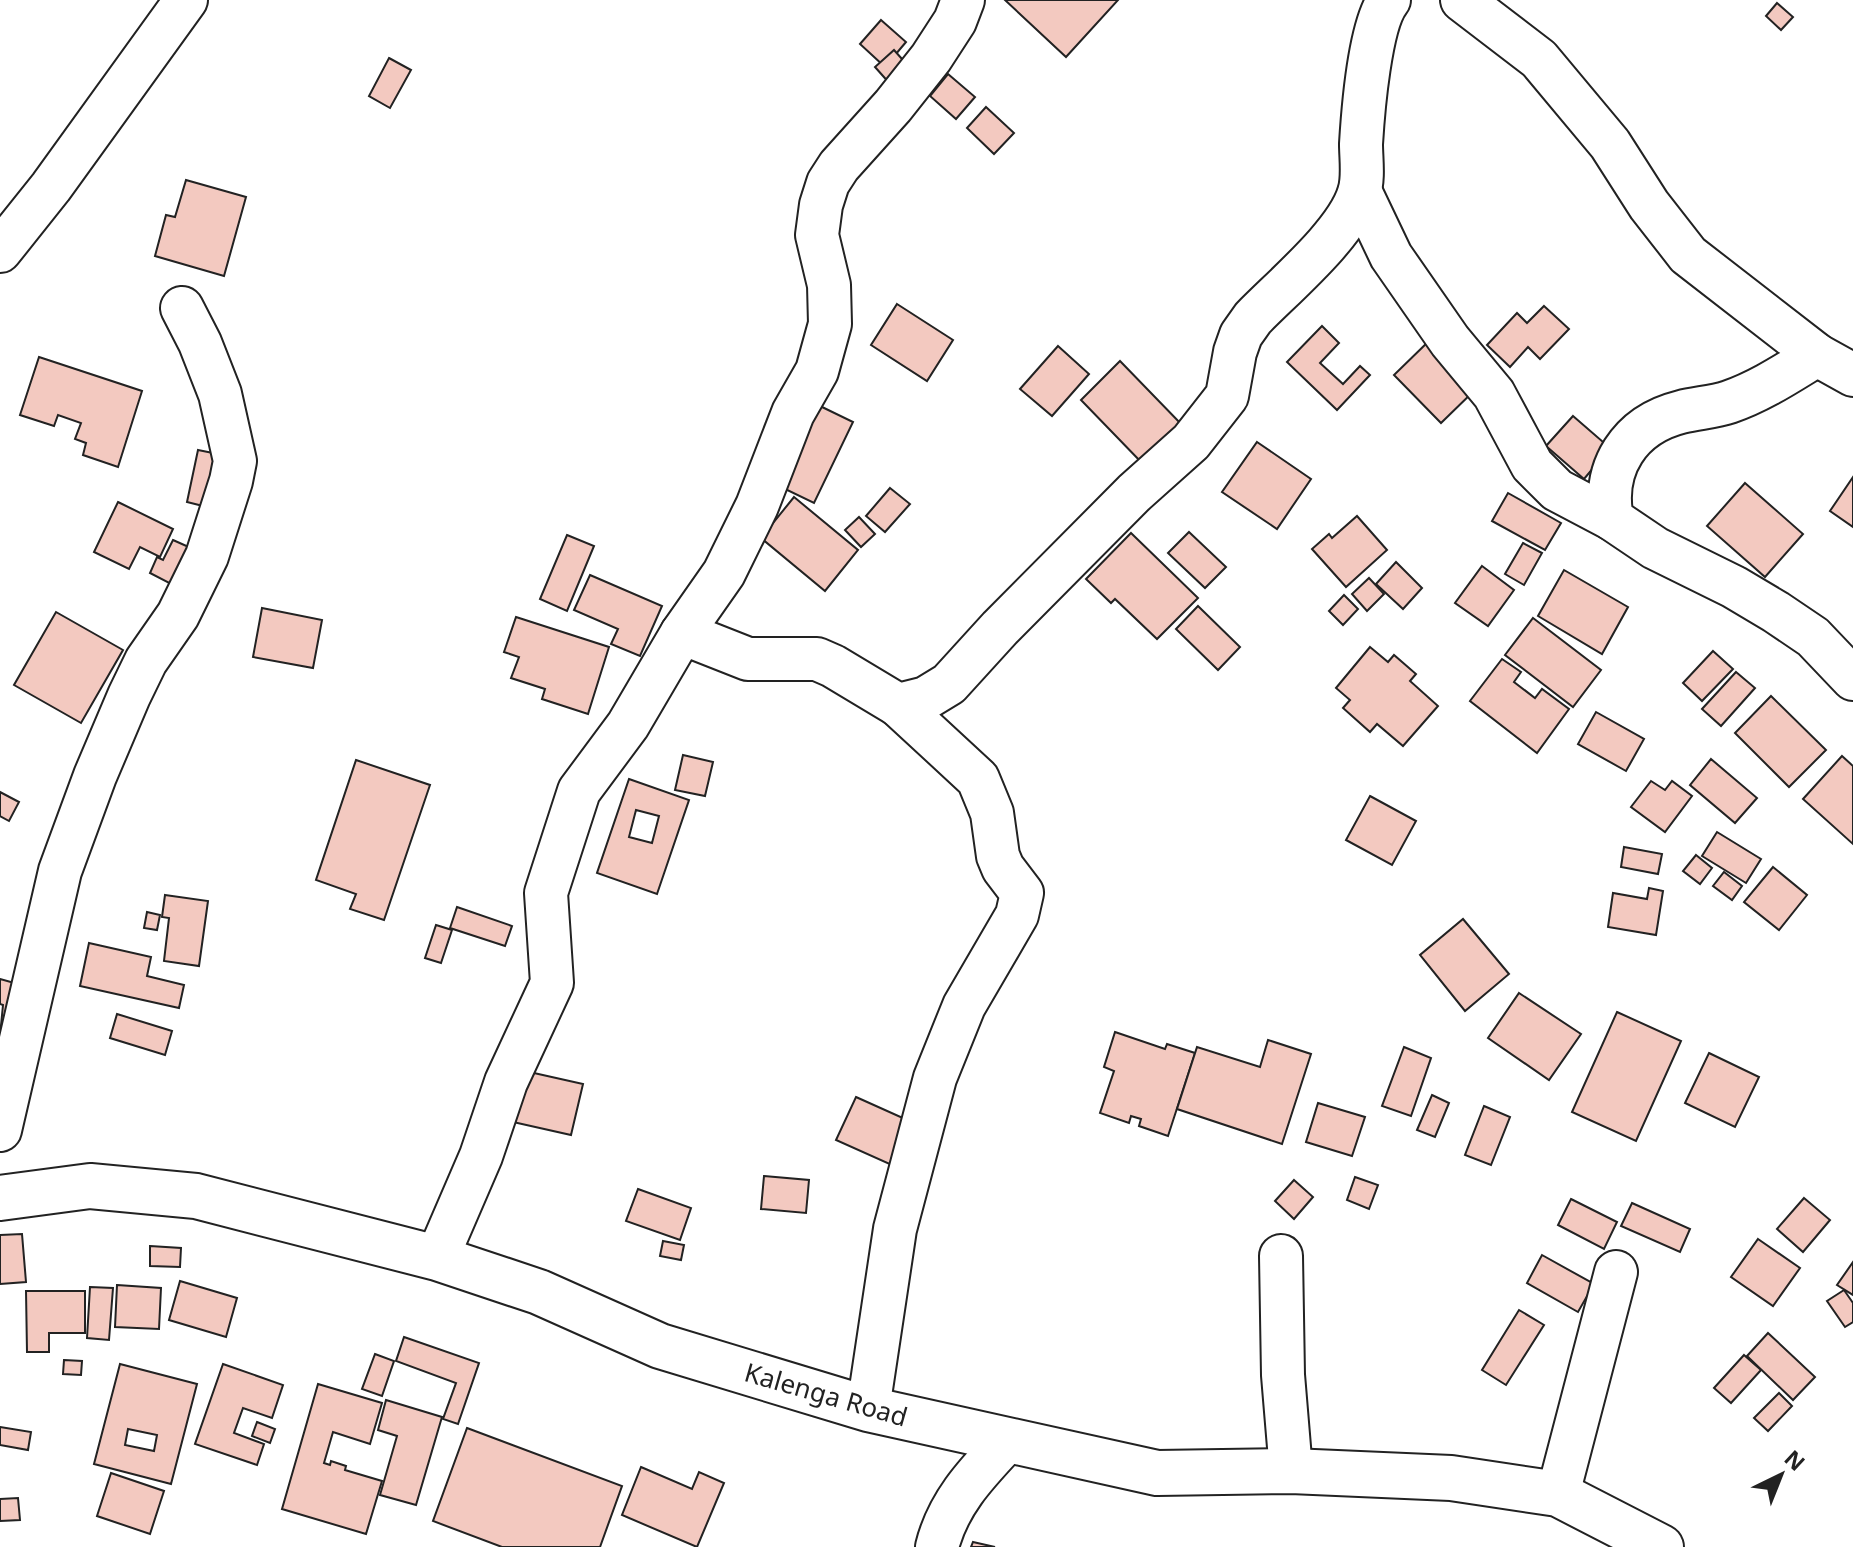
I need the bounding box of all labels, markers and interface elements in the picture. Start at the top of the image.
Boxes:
street label: Kalenga Road [741,1354,912,1434]
north arrow [1741,1435,1821,1515]
text: N [1779,1443,1812,1477]

